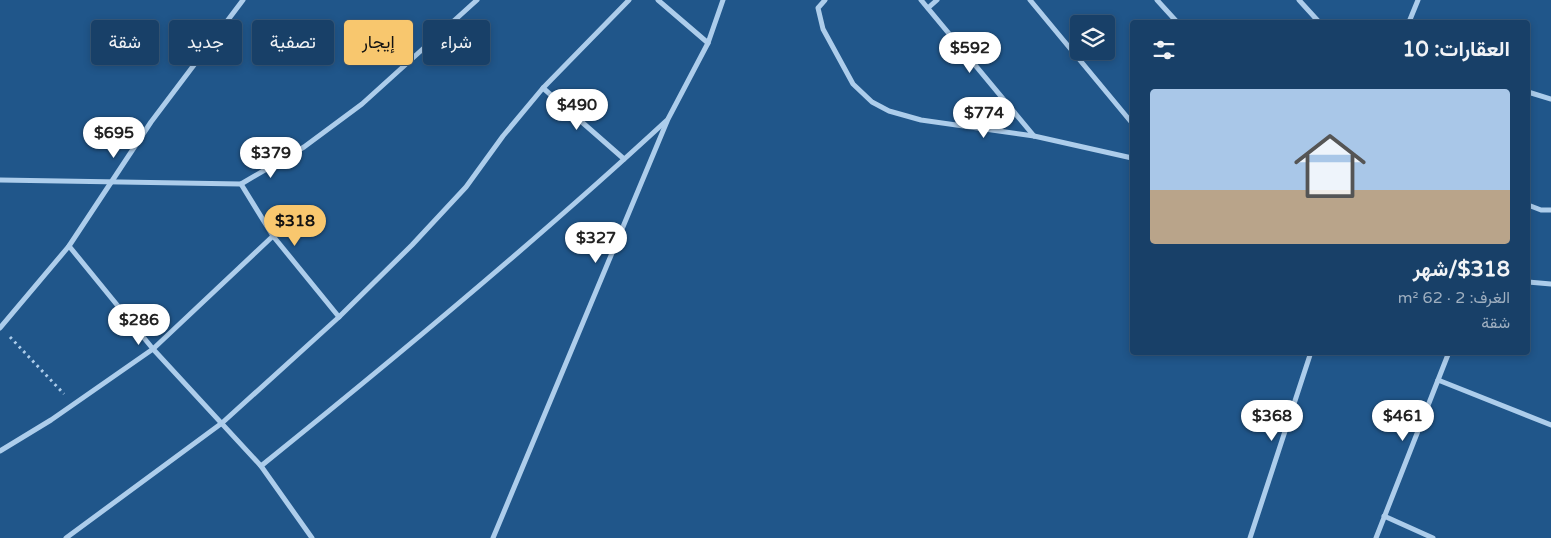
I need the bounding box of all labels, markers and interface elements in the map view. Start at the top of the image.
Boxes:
map controls [1070,15,1115,60]
button: layers [1070,15,1115,60]
chip: شقة [91,20,159,65]
chip: جديد [169,20,242,65]
chip: تصفية [252,20,334,65]
chip: إيجار [344,20,413,65]
chip: شراء [423,20,490,65]
pin: $592 [940,32,1000,74]
icon: filters [1150,36,1178,64]
text: العقارات: 10 [1402,37,1510,62]
text: $592 [950,38,990,58]
pin: $490 [547,88,607,131]
text: $490 [557,95,597,115]
pin: $774 [954,96,1014,139]
text: $774 [964,103,1004,123]
pin: $695 [84,116,144,159]
icon: home [1285,121,1375,211]
text: $695 [94,123,134,143]
pin: $379 [241,136,301,179]
text: $379 [251,143,291,163]
pin: $318 [265,204,325,247]
text: $318 [275,211,315,231]
pin: $327 [566,222,626,264]
text: $327 [576,228,616,248]
text: $318/شهر [1413,257,1510,282]
text: الغرف: 2 · 62 m² [1398,288,1510,308]
pin: $286 [109,304,169,346]
text: $286 [119,310,159,330]
text: شقة [1481,313,1510,333]
pin: $368 [1242,400,1302,442]
pin: $461 [1373,400,1433,442]
text: $368 [1252,406,1292,426]
text: $461 [1383,406,1423,426]

